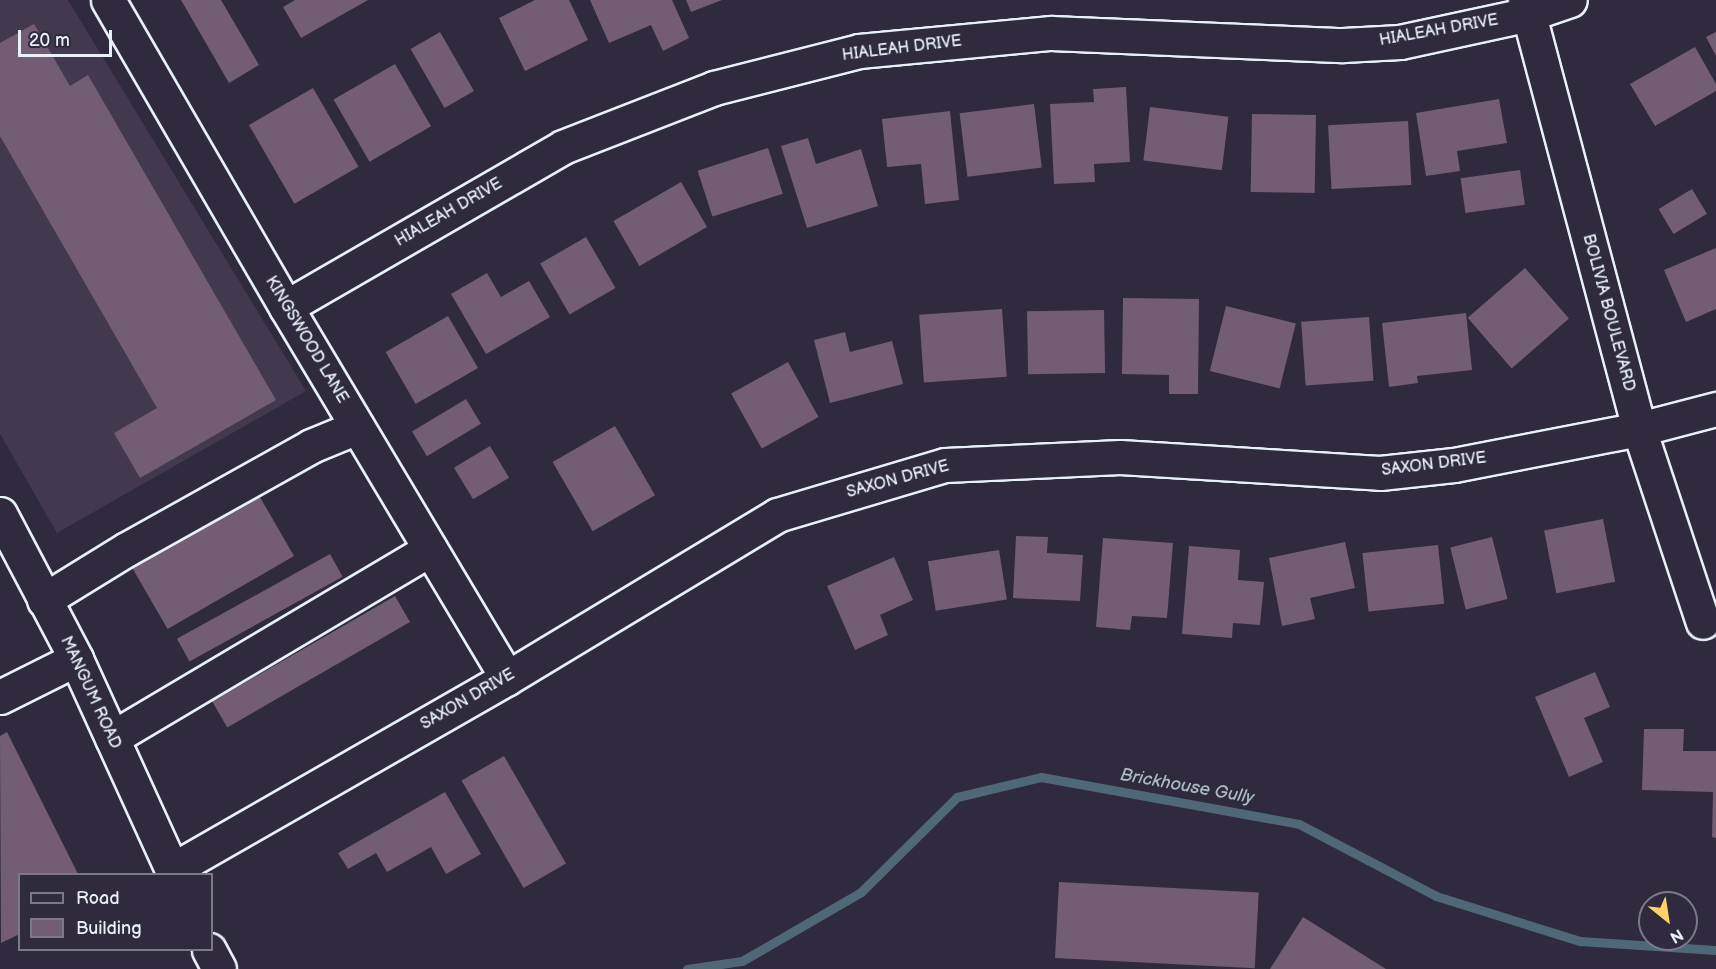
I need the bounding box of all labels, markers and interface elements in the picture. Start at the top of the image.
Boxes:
street label: HIALEAH DRIVE [1378,11,1500,51]
scale bar [21,18,116,56]
text: 20 m [29,30,70,51]
street label: HIALEAH DRIVE [841,32,963,66]
street label: HIALEAH DRIVE [392,175,506,251]
street label: BOLIVIA BOULEVARD [1578,232,1638,394]
street label: KINGSWOOD LANE [261,273,351,407]
street label: SAXON DRIVE [1381,449,1487,481]
street label: SAXON DRIVE [845,457,951,503]
street label: MANGUM ROAD [56,634,124,752]
street label: SAXON DRIVE [418,665,518,735]
water label: Brickhouse Gully [1118,765,1256,809]
legend [18,873,213,951]
text: Road [76,888,120,909]
north arrow [1638,891,1698,951]
text: Building [76,918,142,939]
text: N [1666,924,1686,947]

